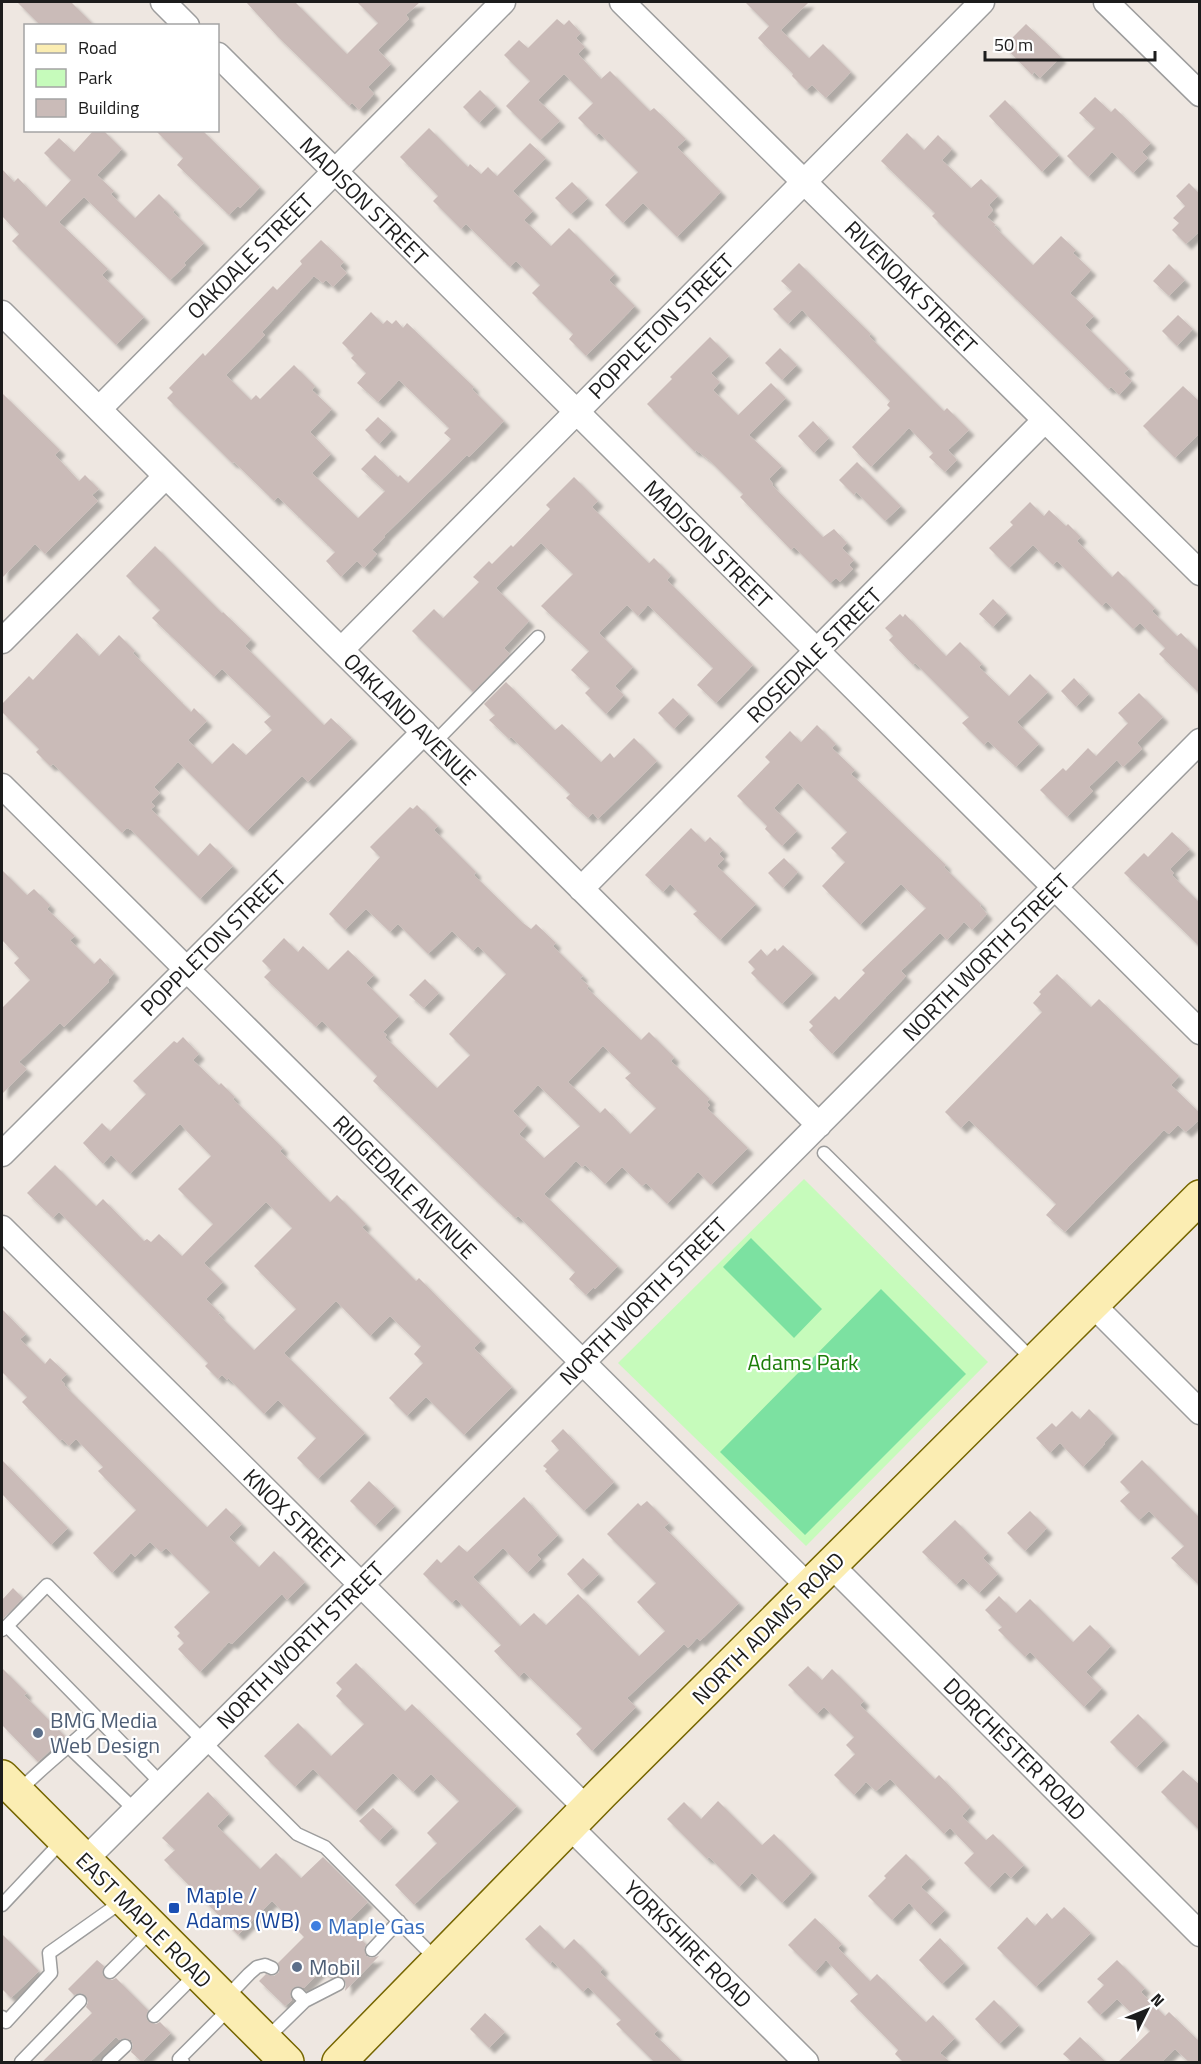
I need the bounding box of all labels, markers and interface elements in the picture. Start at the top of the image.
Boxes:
legend [24,24,219,132]
scale bar [985,24,1154,62]
text: 50 m [994,31,1033,58]
text: Road [78,34,117,61]
text: Park [78,64,113,91]
text: Building [78,94,139,121]
street label: MADISON STREET [292,129,437,274]
street label: OAKDALE STREET [179,185,321,327]
street label: RIVENOAK STREET [837,213,986,362]
street label: POPPLETON STREET [580,245,742,407]
street label: MADISON STREET [636,472,781,617]
street label: ROSEDALE STREET [738,579,890,731]
street label: OAKLAND AVENUE [336,645,484,793]
street label: POPPLETON STREET [132,862,294,1024]
street label: NORTH WORTH STREET [894,865,1078,1049]
street label: RIDGEDALE AVENUE [325,1107,485,1267]
street label: NORTH WORTH STREET [551,1209,735,1393]
park label: Adams Park [747,1345,859,1379]
street label: KNOX STREET [235,1460,353,1578]
street label: NORTH ADAMS ROAD [684,1544,852,1712]
street label: NORTH WORTH STREET [208,1553,392,1737]
street label: DORCHESTER ROAD [936,1670,1094,1828]
place label: BMG Media Web Design [50,1703,160,1762]
marker: BMG Media Web Design [31,1726,45,1740]
street label: EAST MAPLE ROAD [68,1844,220,1996]
street label: YORKSHIRE ROAD [616,1872,760,2016]
place label: Maple / Adams (WB) [186,1878,300,1937]
marker: Maple / Adams (WB) [167,1901,181,1915]
place label: Maple Gas [328,1909,425,1943]
marker: Maple Gas [309,1919,323,1933]
place label: Mobil [309,1950,360,1984]
marker: Mobil [290,1960,304,1974]
north arrow [1117,1980,1177,2040]
text: N [1145,1988,1171,2012]

